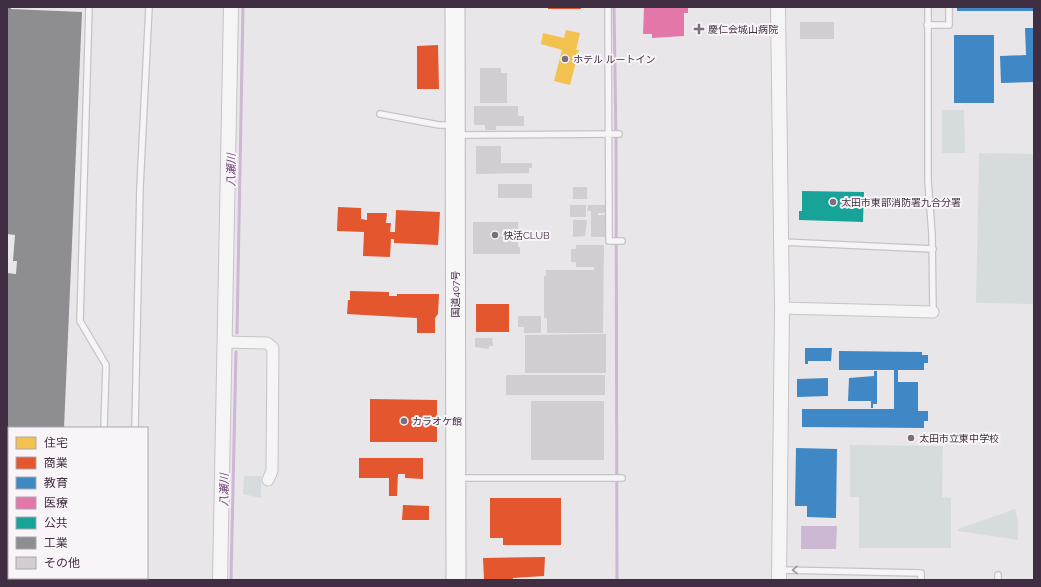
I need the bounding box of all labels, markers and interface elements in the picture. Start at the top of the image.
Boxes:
marker: 慶仁会城山病院 [693,23,705,35]
place label: 慶仁会城山病院 [708,24,778,35]
marker: ホテル ルートイン [560,54,570,64]
place label: ホテル ルートイン [573,54,656,65]
water label: 八瀬川 [225,152,238,187]
marker: 太田市東部消防署九合分署 [828,197,838,207]
place label: 太田市東部消防署九合分署 [841,197,961,208]
marker: 快活CLUB [490,230,500,240]
place label: 快活CLUB [503,230,550,241]
street label: 国道407号 [450,271,461,317]
marker: カラオケ館 [399,416,409,426]
place label: カラオケ館 [412,416,462,427]
legend [8,427,148,579]
marker: 太田市立東中学校 [906,433,916,443]
place label: 太田市立東中学校 [919,433,999,444]
text: 住宅 [44,436,68,450]
text: 商業 [44,456,68,470]
water label: 八瀬川 [218,472,231,507]
text: 教育 [44,476,68,490]
text: 医療 [44,496,68,510]
text: 公共 [44,516,68,530]
text: 工業 [44,536,68,550]
text: その他 [44,556,80,570]
one-way arrow [792,566,798,574]

